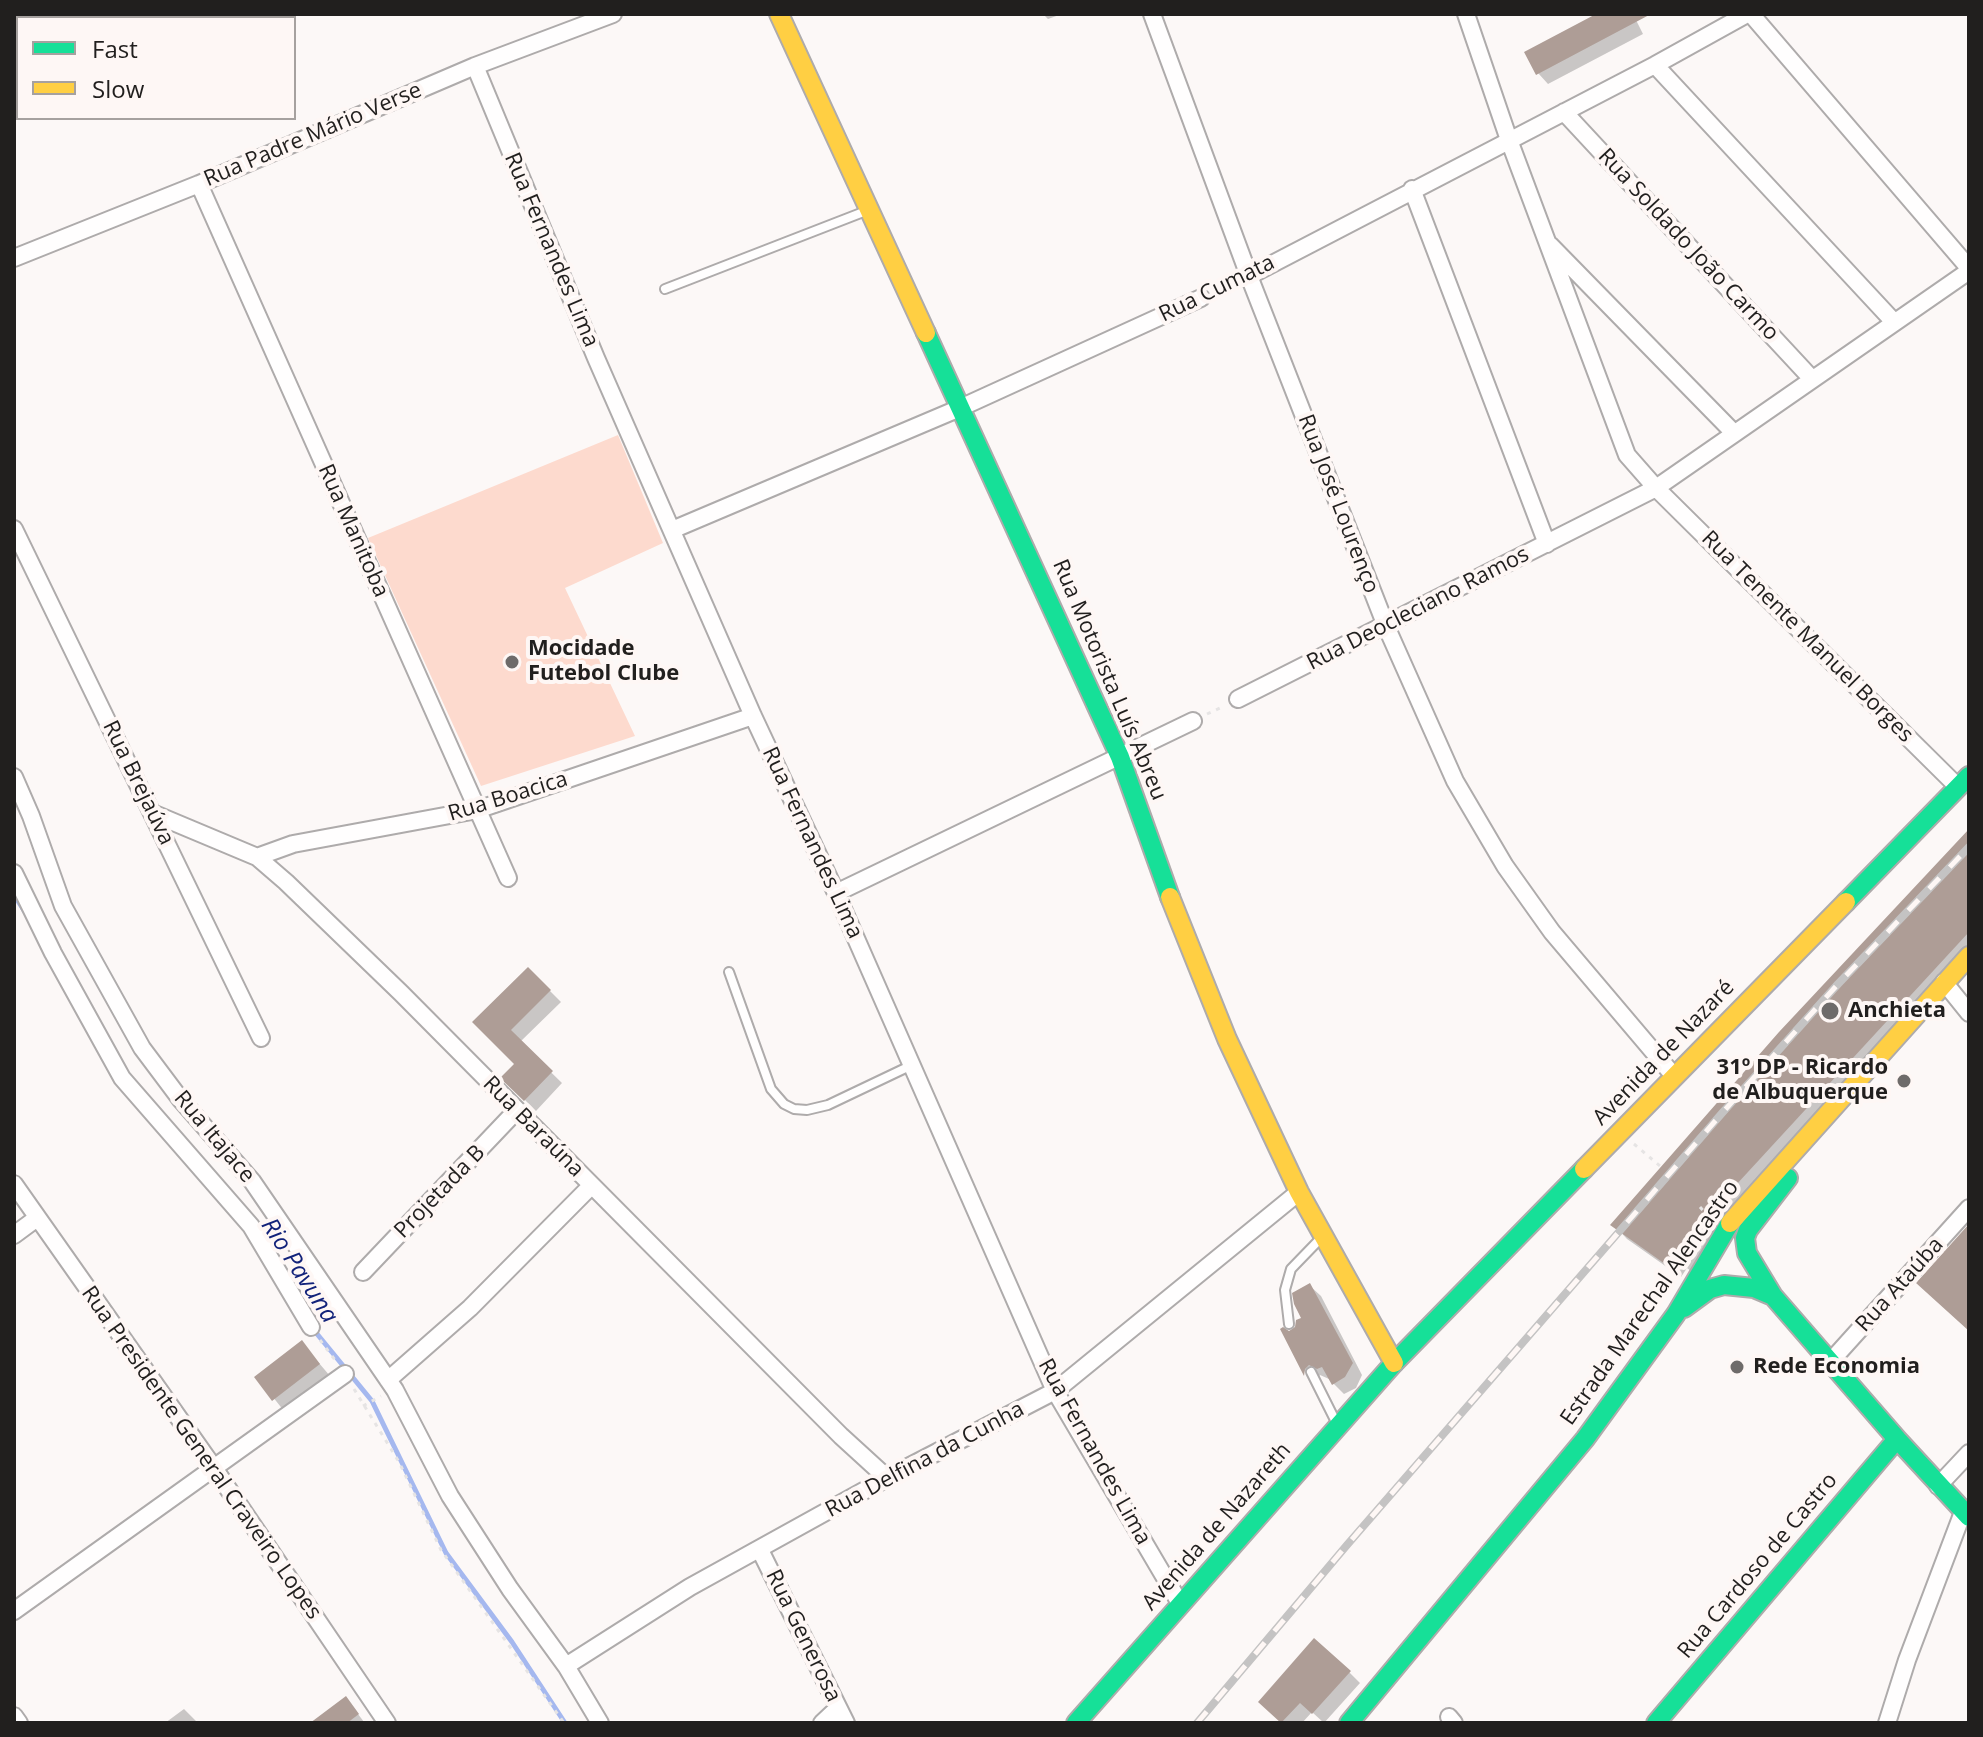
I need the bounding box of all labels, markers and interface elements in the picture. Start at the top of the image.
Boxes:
legend [16,16,296,120]
text: Fast [92,32,138,65]
text: Slow [92,72,144,105]
street label: Rua Padre Mário Verse [200,77,426,193]
street label: Rua Soldado João Carmo [1592,144,1784,346]
street label: Rua Fernandes Lima [498,149,604,351]
street label: Rua Cumata [1155,250,1279,328]
street label: Rua José Lourenço [1292,411,1384,597]
street label: Rua Manitoba [312,460,394,602]
street label: Rua Tenente Manuel Borges [1696,526,1918,748]
street label: Rua Deocleciano Ramos [1303,541,1533,677]
street label: Rua Motorista Luís Abreu [1046,556,1172,804]
place label: Mocidade Futebol Clube [528,636,679,688]
marker: Mocidade Futebol Clube [503,653,521,671]
street label: Rua Brejaúva [97,717,179,849]
street label: Rua Fernandes Lima [756,743,868,943]
street label: Rua Boacica [445,766,571,828]
street label: Avenida de Nazaré [1588,975,1740,1131]
place label: Anchieta [1848,998,1946,1024]
marker: Anchieta [1819,1000,1841,1022]
place label: 31º DP - Ricardo de Albuquerque [1712,1055,1888,1106]
street label: Rua Baraúna [477,1071,589,1183]
marker: 31º DP - Ricardo de Albuquerque [1895,1072,1913,1090]
street label: Rua Itajace [168,1086,260,1188]
street label: Projetada B [389,1140,491,1244]
street label: Estrada Marechal Alencastro [1555,1176,1745,1430]
water label: Rio Pavuna [255,1213,343,1329]
street label: Rua Ataúba [1851,1232,1949,1338]
street label: Rua Presidente General Craveiro Lopes [75,1281,327,1625]
street label: Rua Fernandes Lima [1032,1354,1156,1550]
place label: Rede Economia [1753,1354,1920,1380]
marker: Rede Economia [1728,1358,1746,1376]
street label: Rua Delfina da Cunha [821,1396,1029,1524]
street label: Avenida de Nazareth [1137,1438,1297,1616]
street label: Rua Cardoso de Castro [1673,1468,1843,1664]
street label: Rua Generosa [760,1565,846,1707]

